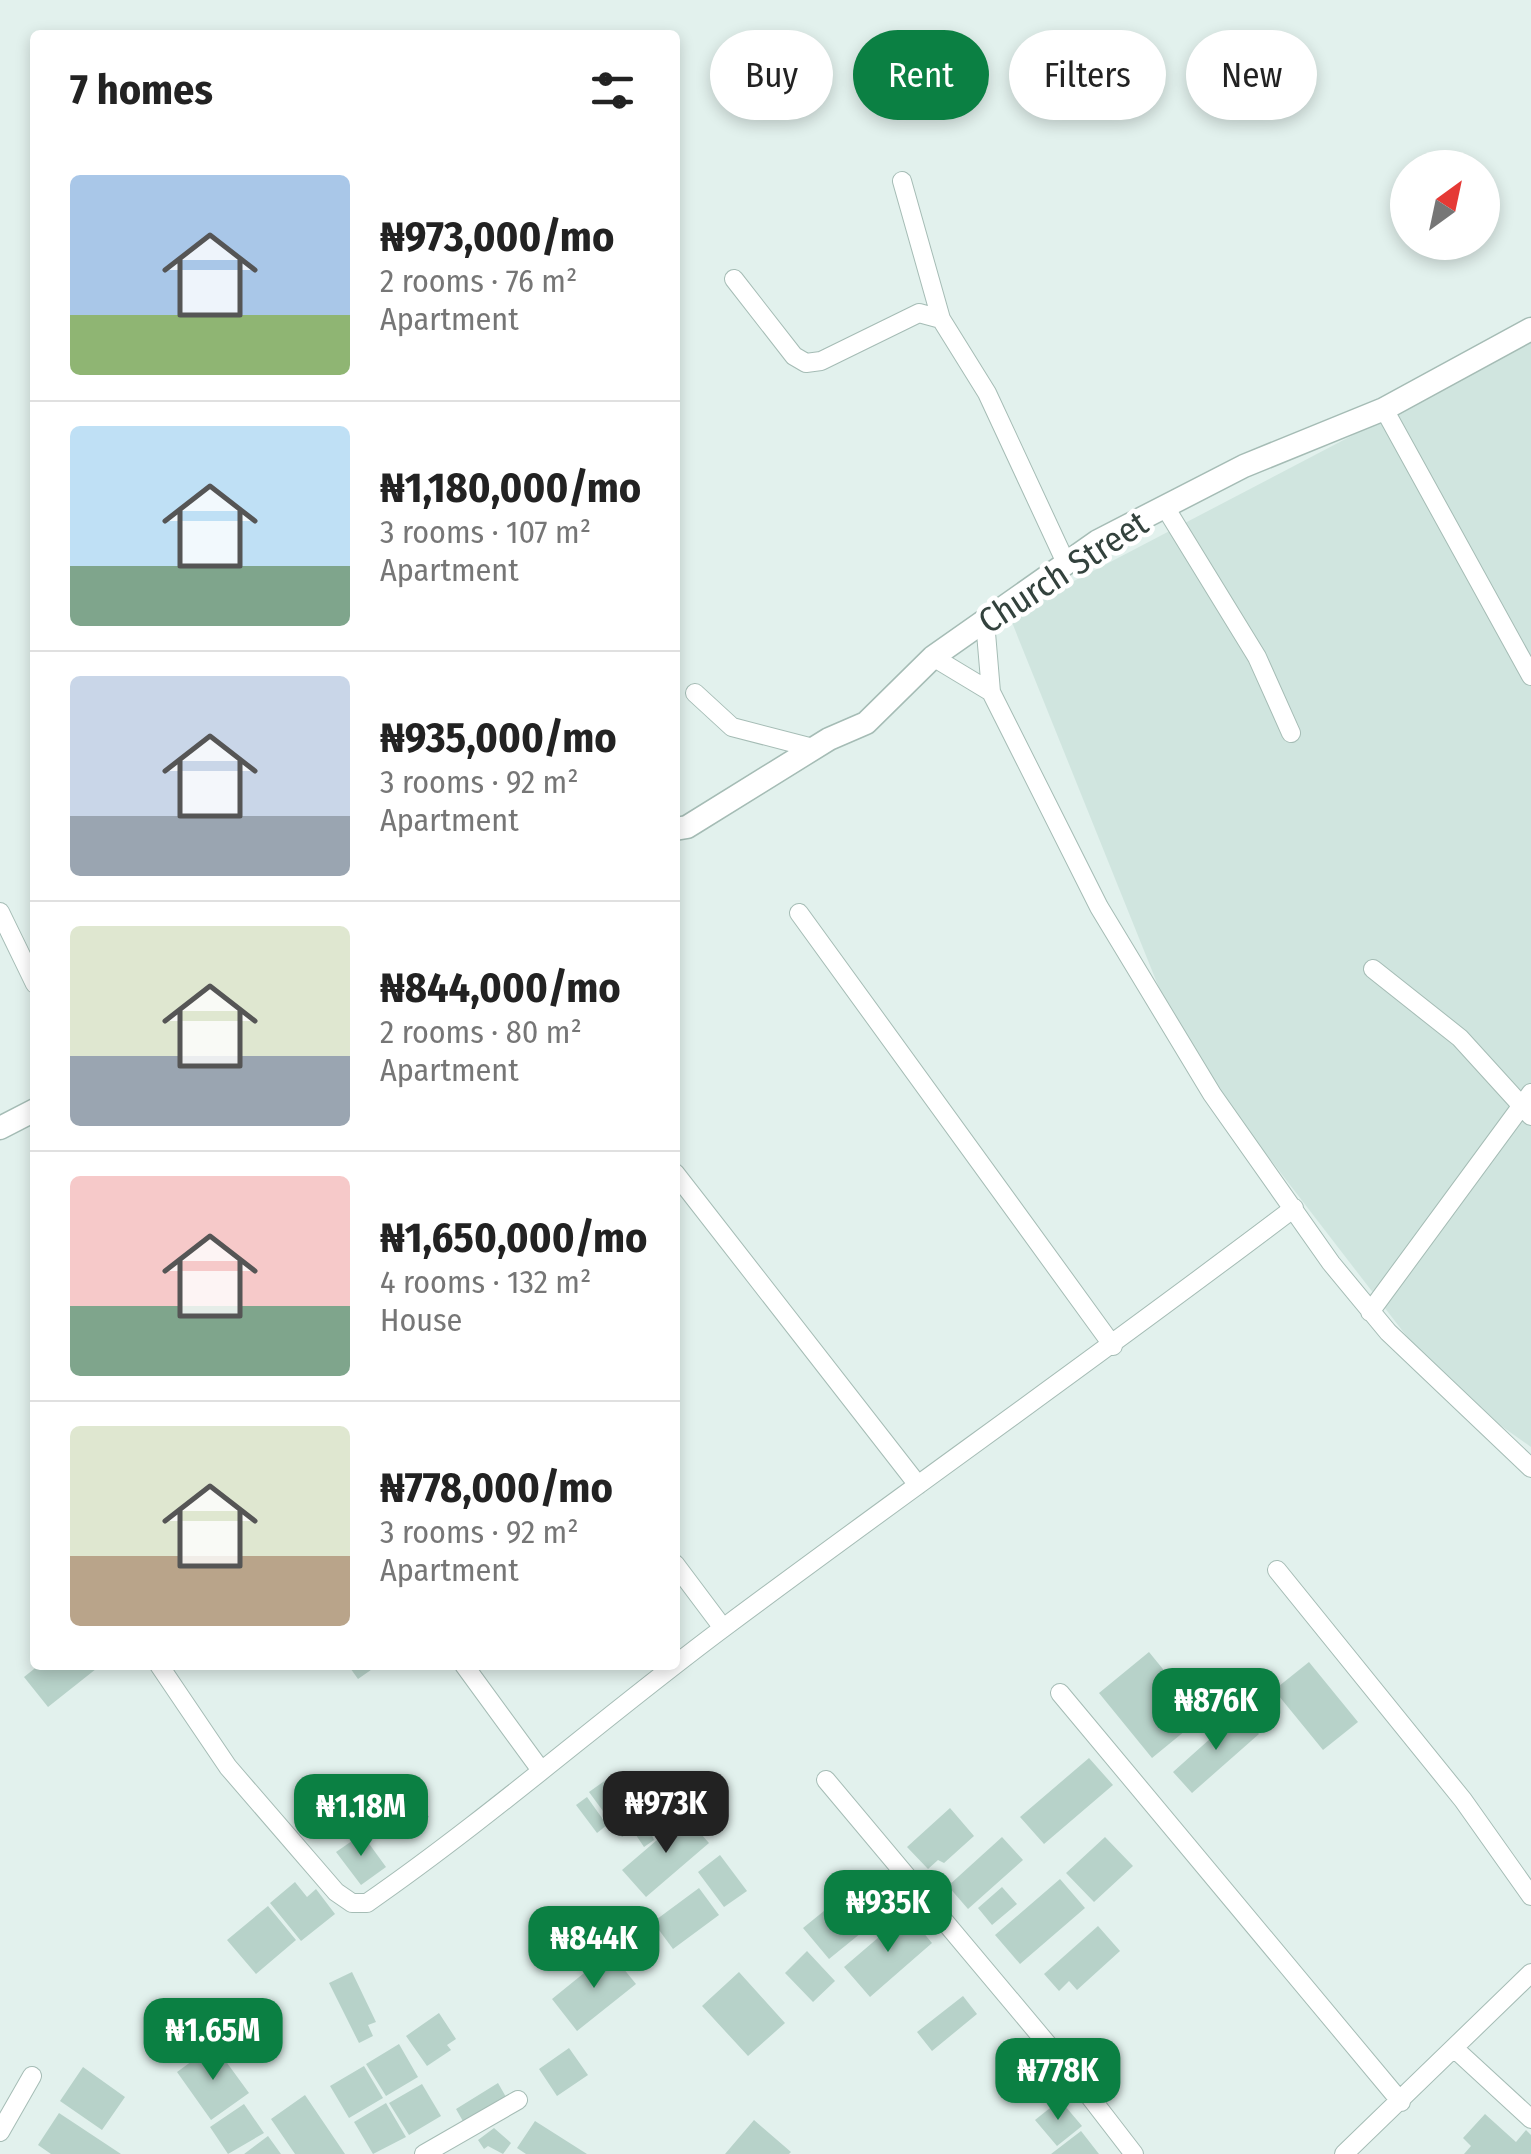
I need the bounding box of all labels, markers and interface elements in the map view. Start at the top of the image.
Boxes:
chip: Buy [710,30,833,120]
chip: Rent [853,30,989,120]
chip: Filters [1009,30,1166,120]
chip: New [1186,30,1317,120]
icon: filters [585,63,640,118]
text: 7 homes [70,65,213,115]
north arrow [1390,150,1500,260]
map controls [1390,150,1500,260]
text: ₦973,000/mo [380,212,614,262]
icon: home [150,215,270,335]
text: 2 rooms · 76 m² [380,262,577,300]
text: Apartment [380,300,519,338]
text: ₦1,180,000/mo [380,463,641,513]
icon: home [150,466,270,586]
street label: Church Street [971,501,1156,642]
text: 3 rooms · 107 m² [380,513,591,551]
text: Apartment [380,551,519,589]
text: ₦935,000/mo [380,713,617,763]
icon: home [150,716,270,836]
text: 3 rooms · 92 m² [380,763,579,801]
text: Apartment [380,801,519,839]
text: ₦844,000/mo [380,963,621,1013]
icon: home [150,966,270,1086]
text: 2 rooms · 80 m² [380,1013,582,1051]
text: Apartment [380,1051,519,1089]
text: ₦1,650,000/mo [380,1213,648,1263]
icon: home [150,1216,270,1336]
text: 4 rooms · 132 m² [380,1263,591,1301]
text: House [380,1301,462,1339]
text: ₦778,000/mo [380,1463,613,1513]
icon: home [150,1466,270,1586]
text: 3 rooms · 92 m² [380,1513,579,1551]
text: Apartment [380,1551,519,1589]
pin: ₦876K [1146,1668,1286,1753]
text: ₦876K [1174,1681,1258,1719]
pin: ₦973K [596,1771,736,1856]
pin: ₦1.18M [280,1774,442,1859]
text: ₦973K [625,1784,707,1822]
text: ₦1.18M [316,1787,406,1825]
pin: ₦935K [818,1870,958,1955]
text: ₦935K [846,1883,930,1921]
pin: ₦844K [524,1906,664,1991]
text: ₦844K [550,1919,638,1957]
pin: ₦1.65M [132,1998,294,2083]
text: ₦1.65M [166,2011,260,2049]
pin: ₦778K [988,2038,1128,2123]
text: ₦778K [1017,2051,1099,2089]

